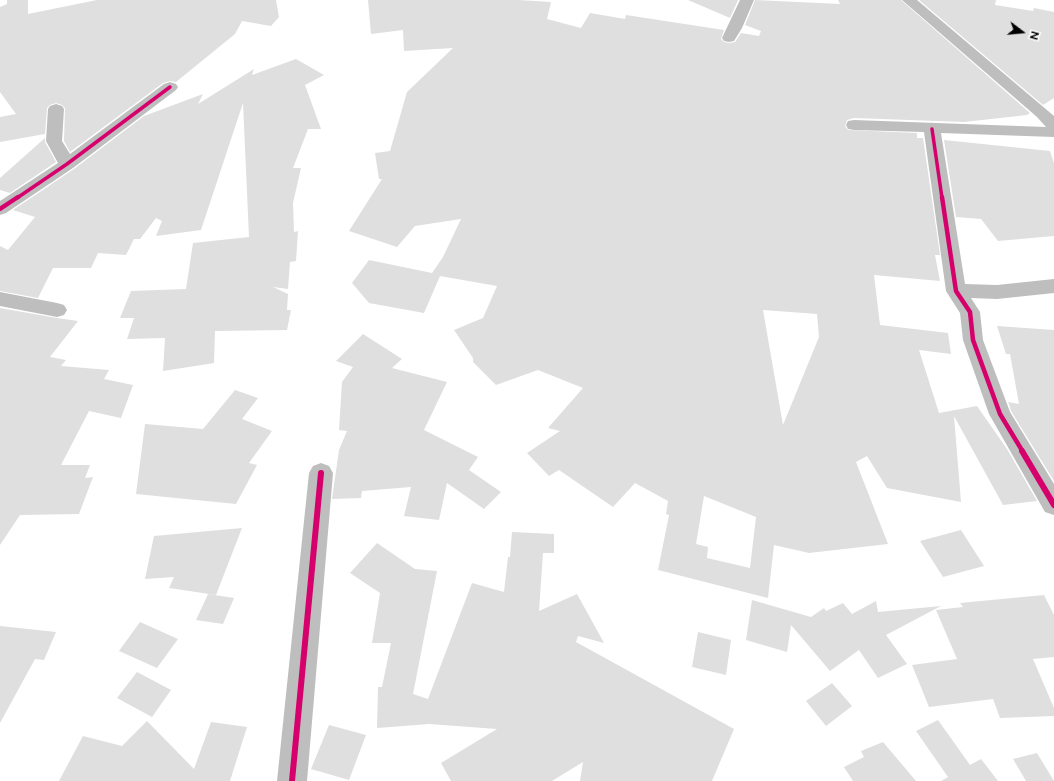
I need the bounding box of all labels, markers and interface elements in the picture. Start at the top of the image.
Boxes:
north arrow [1002,12,1042,52]
text: N [1027,30,1041,41]

